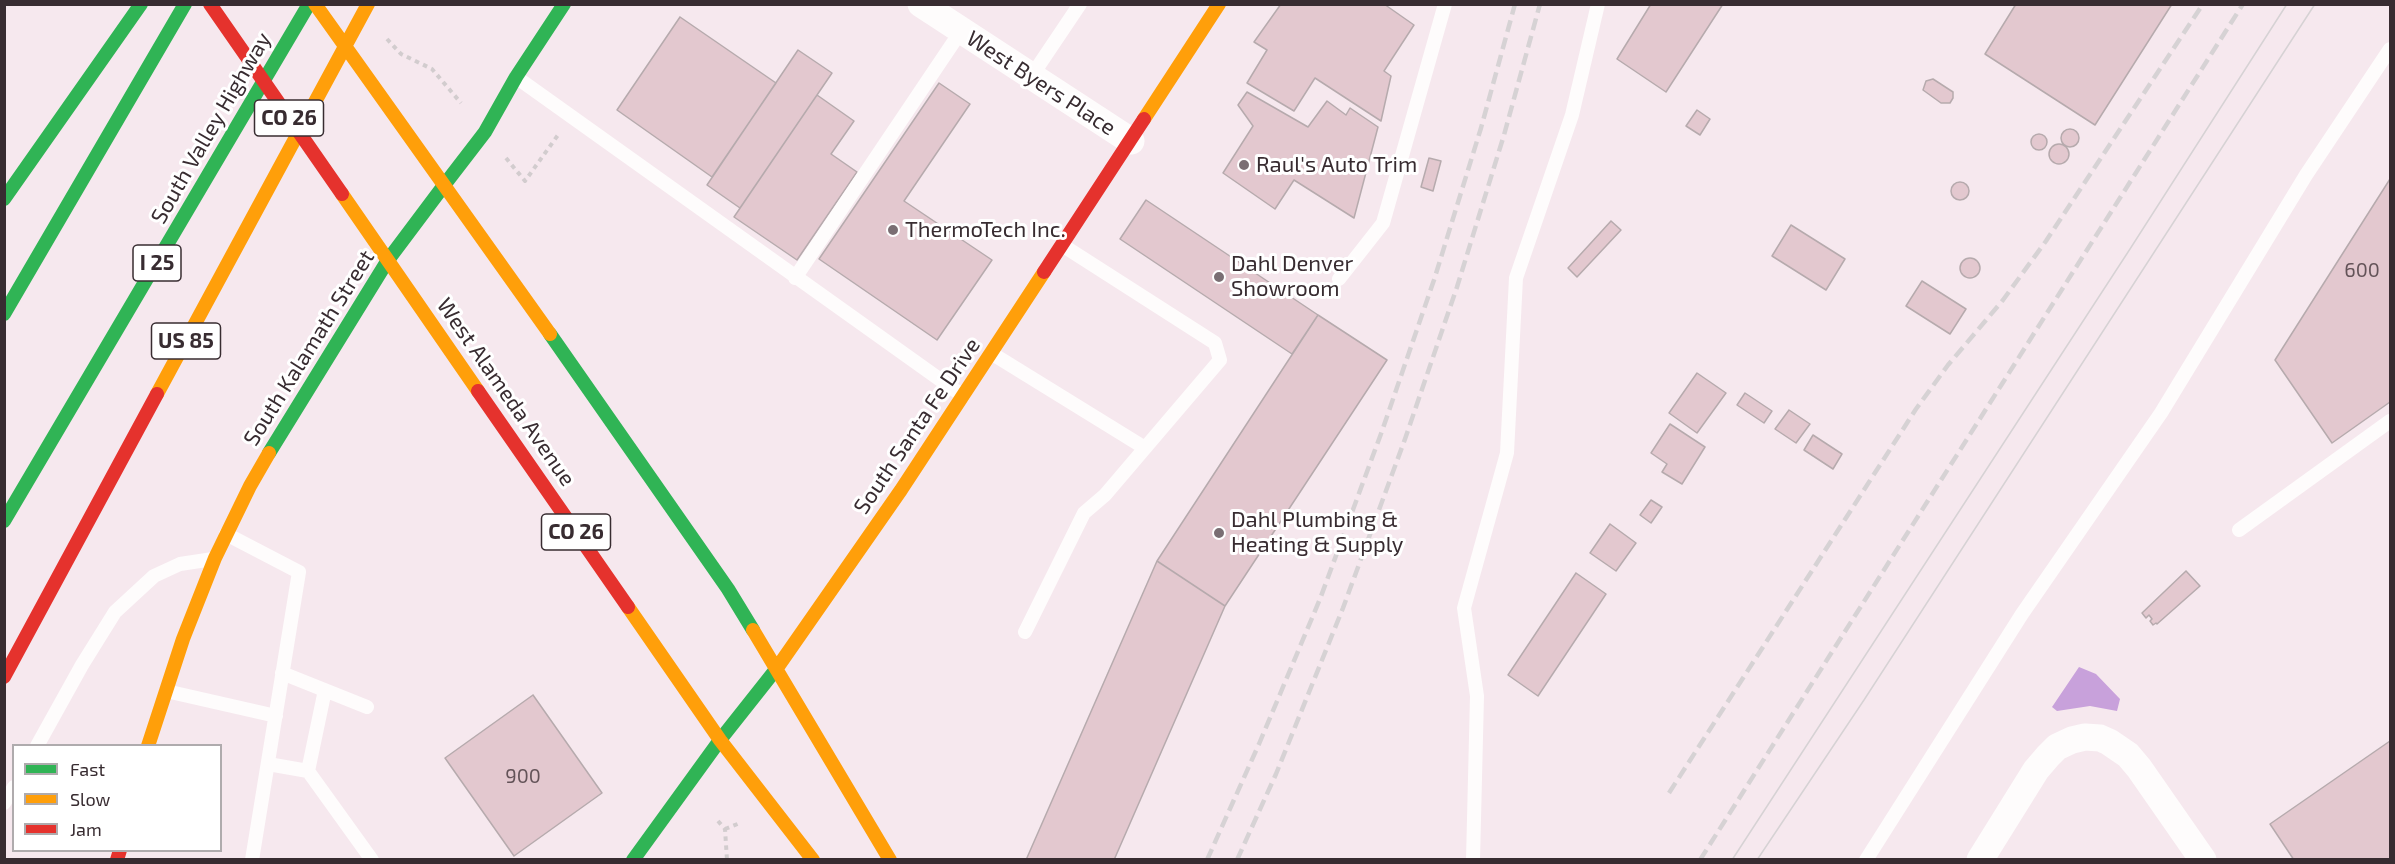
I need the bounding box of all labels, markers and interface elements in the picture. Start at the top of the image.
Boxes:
street label: West Byers Place [961,25,1121,141]
street label: South Valley Highway [145,28,277,228]
road number: CO 26 [254,100,324,136]
place label: Raul's Auto Trim [1256,152,1417,178]
marker: Raul's Auto Trim [1237,158,1251,172]
place label: ThermoTech Inc. [905,217,1065,243]
marker: ThermoTech Inc. [886,223,900,237]
road number: I 25 [133,245,181,281]
street label: South Kalamath Street [238,245,380,451]
place label: Dahl Denver Showroom [1231,251,1353,302]
house number: 600 [2344,258,2380,282]
marker: Dahl Denver Showroom [1212,270,1226,284]
street label: West Alameda Avenue [431,293,581,491]
road number: US 85 [152,323,220,359]
street label: South Santa Fe Drive [848,333,986,519]
place label: Dahl Plumbing & Heating & Supply [1231,507,1403,558]
road number: CO 26 [542,514,610,550]
marker: Dahl Plumbing & Heating & Supply [1212,526,1226,540]
legend [12,744,222,852]
text: Fast [70,758,105,780]
house number: 900 [505,764,541,788]
text: Slow [70,788,110,810]
text: Jam [70,818,102,840]

